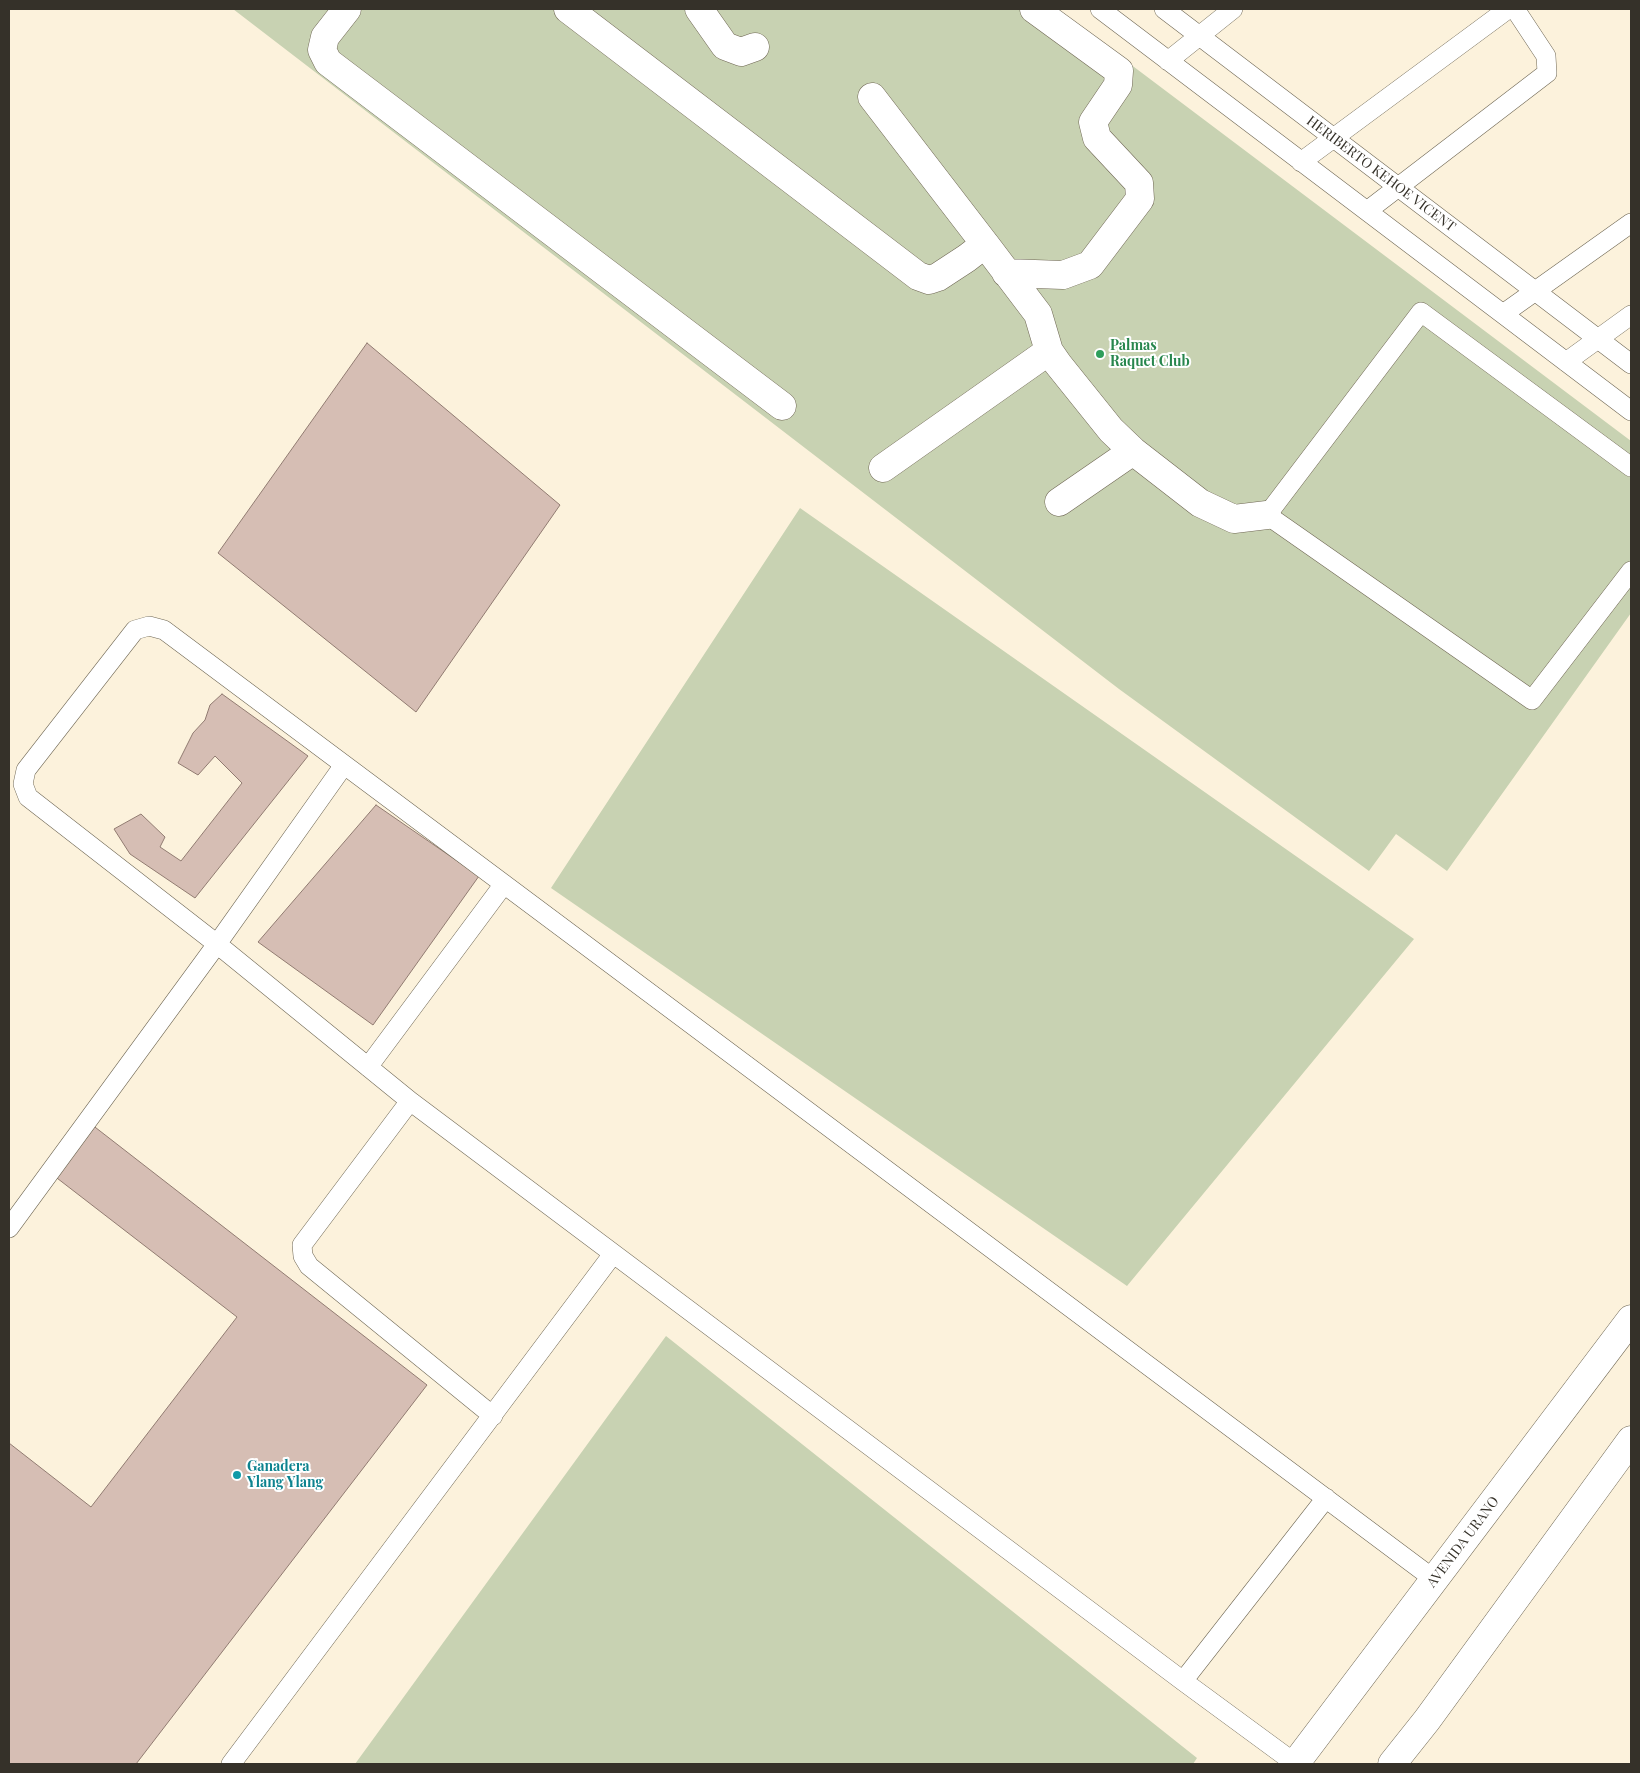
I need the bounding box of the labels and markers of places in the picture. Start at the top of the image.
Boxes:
place label: Palmas Raquet Club [1110,338,1190,371]
marker: Palmas Raquet Club [1094,348,1106,360]
place label: Ganadera Ylang Ylang [247,1459,323,1491]
marker: Ganadera Ylang Ylang [231,1469,243,1481]

